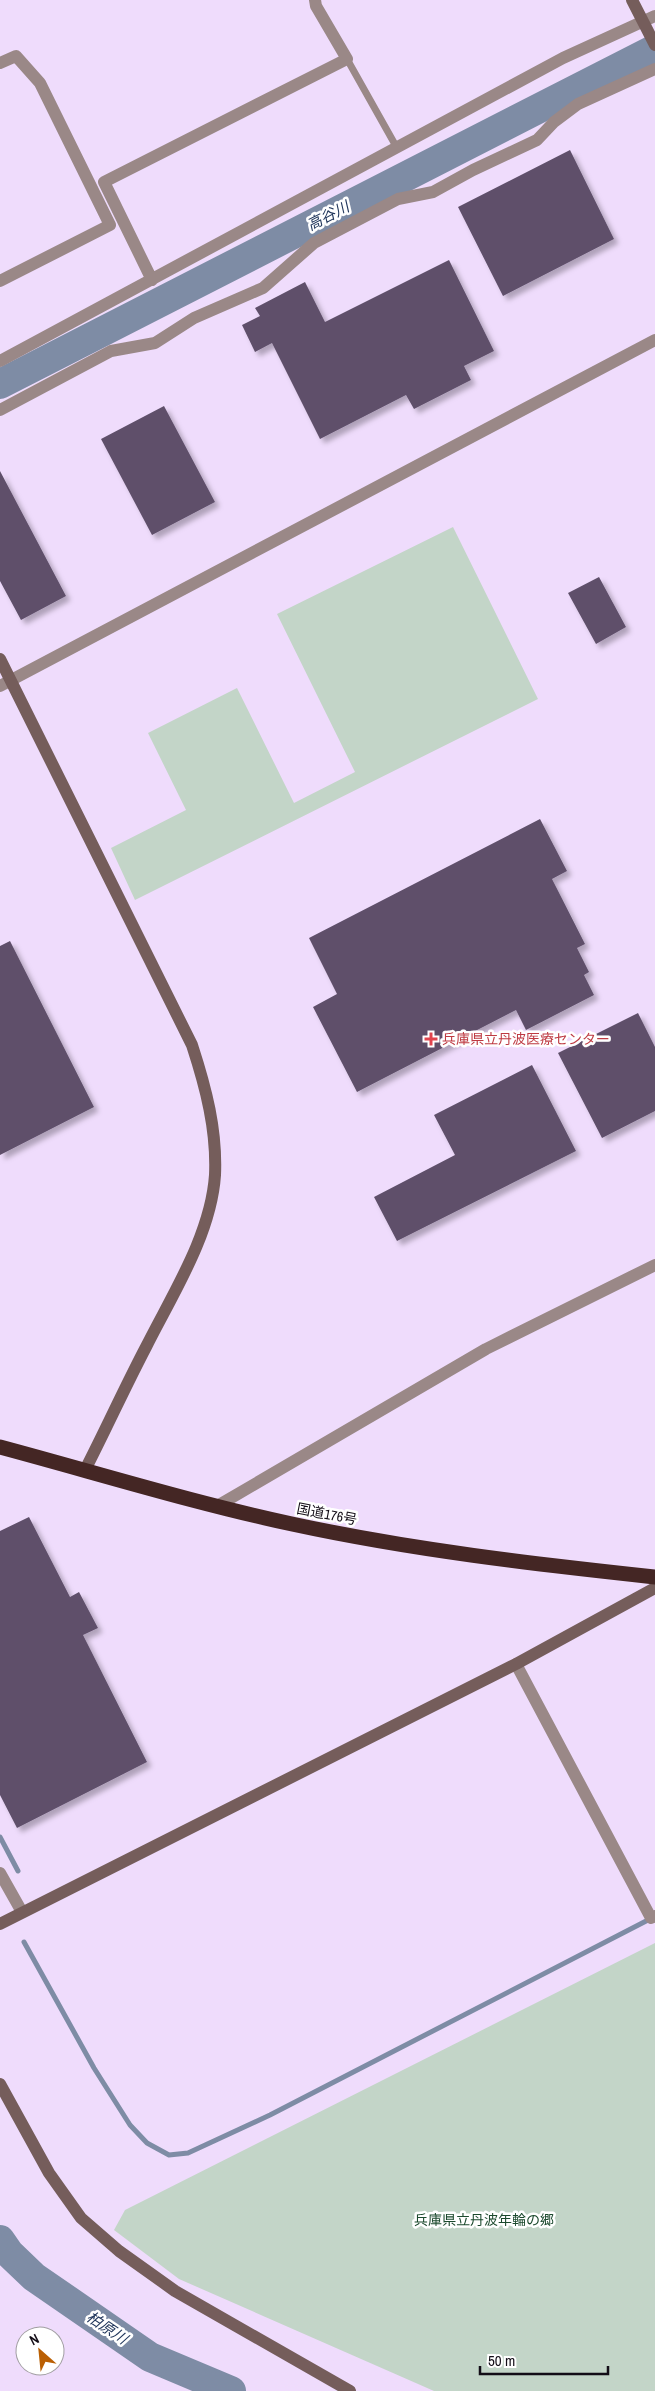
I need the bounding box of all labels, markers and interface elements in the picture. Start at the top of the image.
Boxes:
water label: 高谷川 [303,195,354,235]
place label: 兵庫県立丹波医療センター [442,1030,610,1048]
marker: 兵庫県立丹波医療センター [424,1032,438,1046]
street label: 国道176号 [295,1499,359,1529]
park label: 兵庫県立丹波年輪の郷 [414,2211,554,2229]
water label: 柏原川 [83,2306,133,2350]
north arrow [15,2326,65,2376]
text: N [26,2330,42,2349]
scale bar [480,2344,608,2376]
text: 50 m [488,2350,515,2371]

